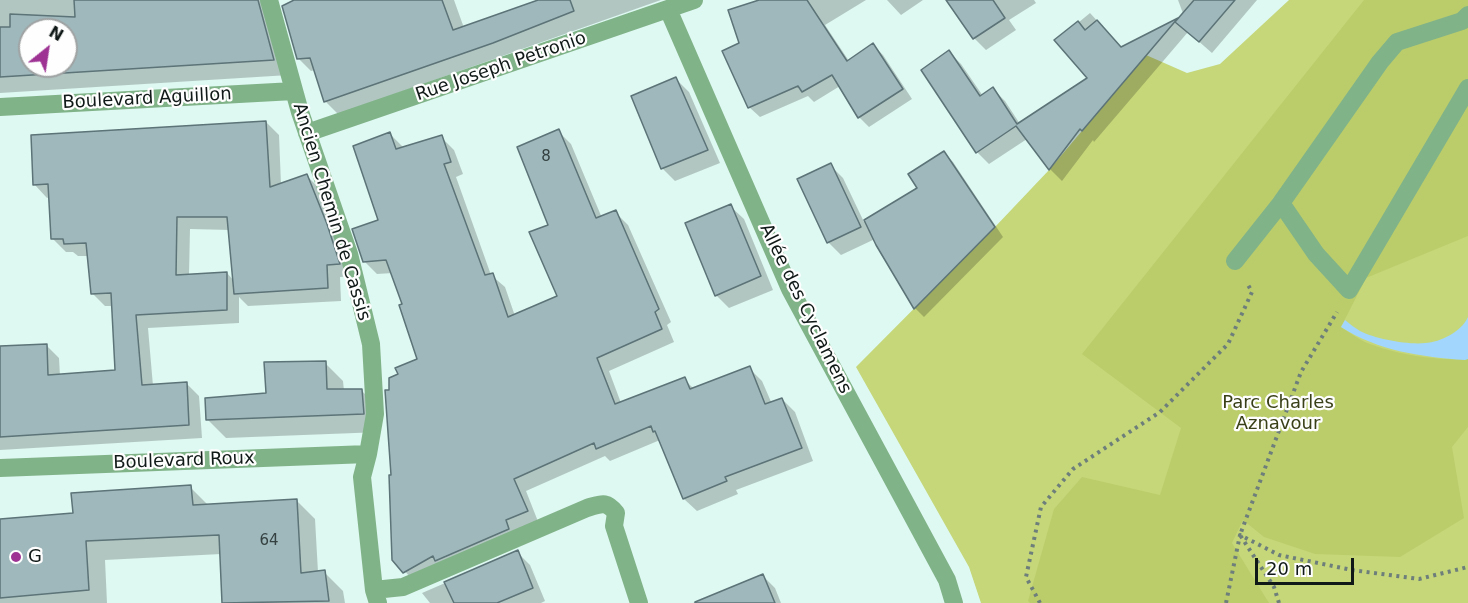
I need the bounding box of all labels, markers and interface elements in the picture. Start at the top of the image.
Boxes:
north arrow [18,18,78,78]
text: N [46,22,67,45]
street label: Rue Joseph Petronio [413,28,589,106]
street label: Boulevard Aguillon [62,84,232,114]
street label: Ancien Chemin de Cassis [288,101,374,323]
house number: 8 [541,148,551,166]
street label: Allée des Cyclamens [754,221,856,397]
park label: Parc Charles Aznavour [1222,392,1334,434]
street label: Boulevard Roux [113,448,255,474]
house number: 64 [259,532,279,550]
place label: G [28,546,42,568]
scale bar [1258,546,1357,584]
marker: G [9,550,23,564]
text: 20 m [1266,558,1312,579]

